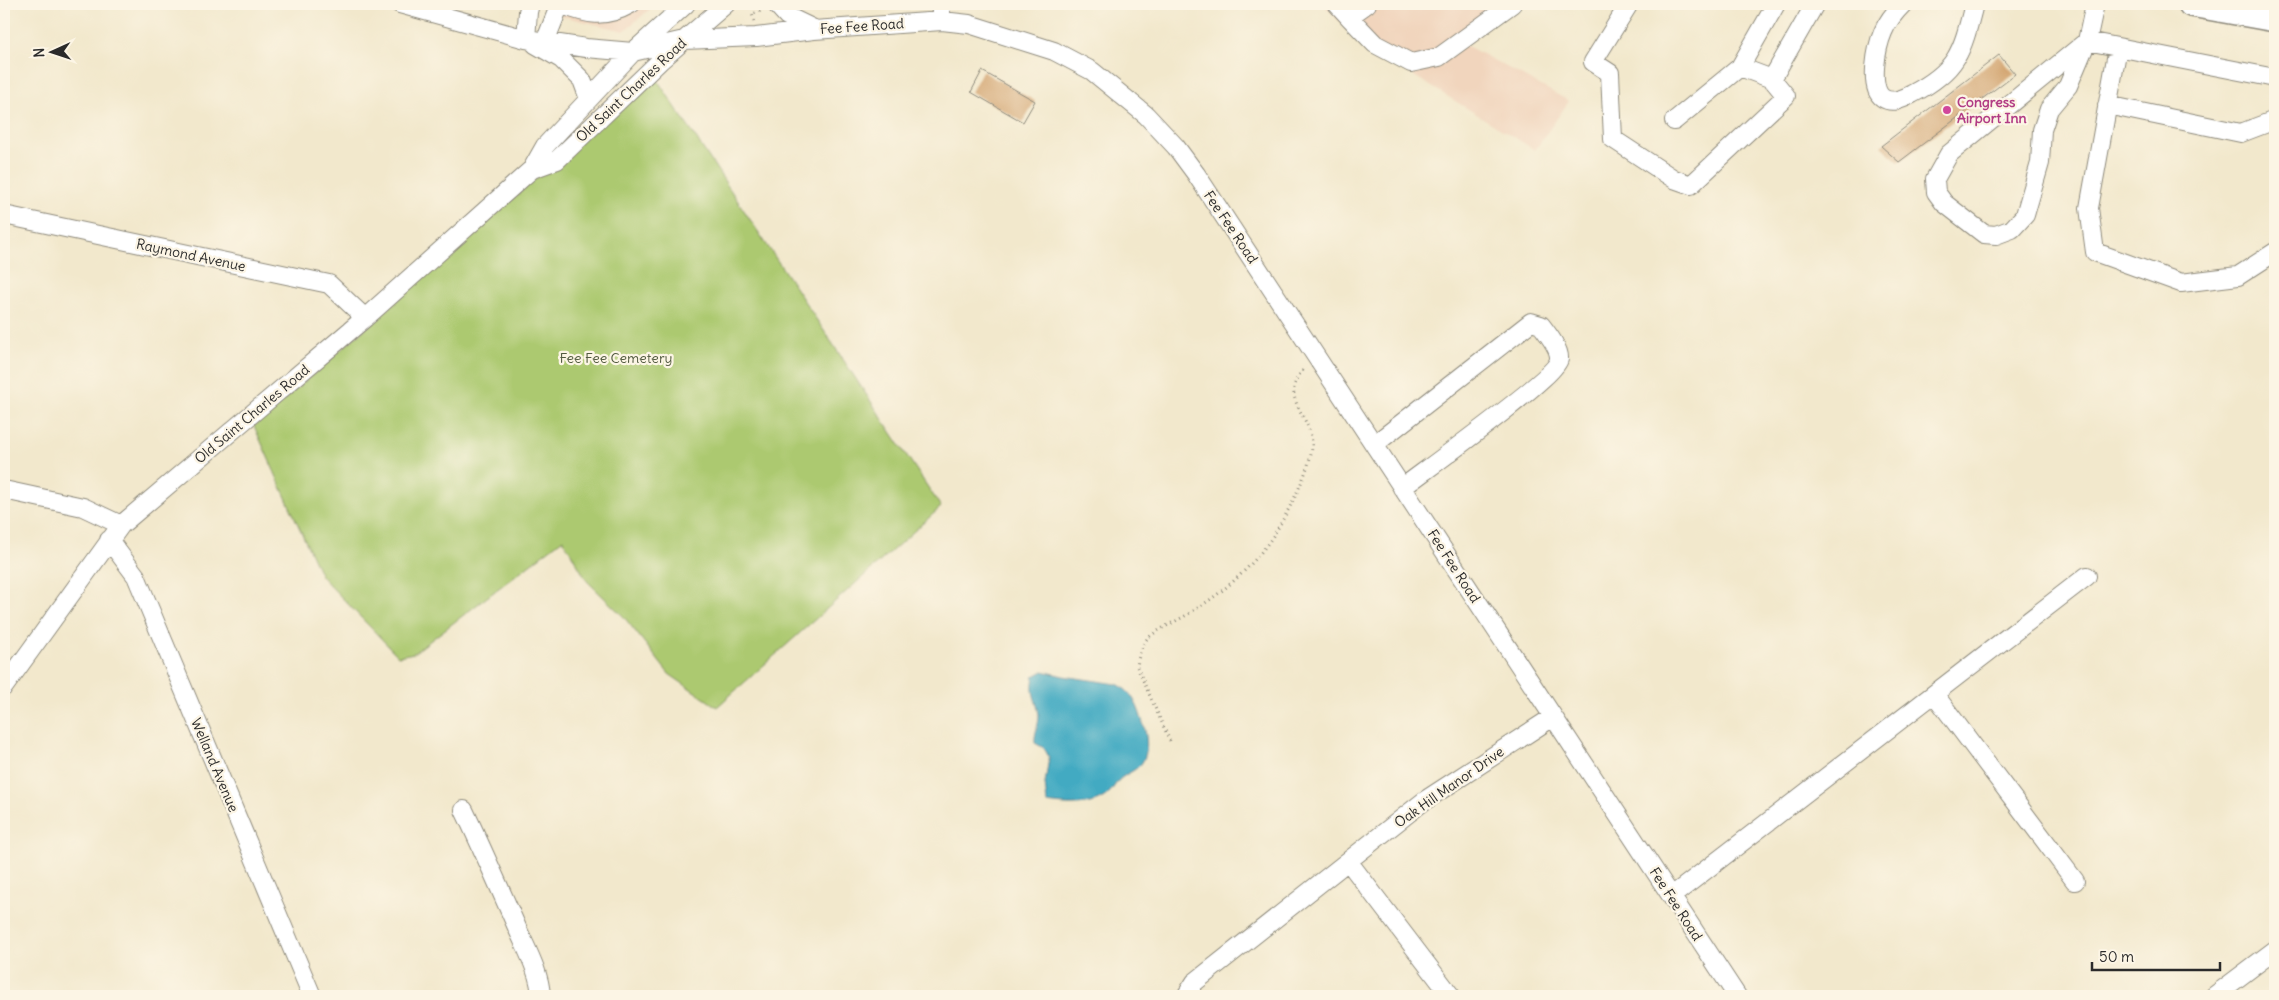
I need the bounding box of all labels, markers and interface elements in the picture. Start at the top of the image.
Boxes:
street label: Fee Fee Road [819,14,905,38]
north arrow [28,28,78,78]
street label: Old Saint Charles Road [572,34,690,146]
text: N [30,47,48,58]
place label: Congress Airport Inn [1957,93,2027,127]
marker: Congress Airport Inn [1941,104,1953,116]
street label: Fee Fee Road [1200,187,1262,267]
street label: Raymond Avenue [135,235,247,275]
park label: Fee Fee Cemetery [559,349,673,367]
street label: Old Saint Charles Road [191,361,313,467]
street label: Fee Fee Road [1424,526,1484,606]
street label: Welland Avenue [187,715,243,815]
street label: Oak Hill Manor Drive [1391,742,1507,832]
street label: Fee Fee Road [1646,864,1706,944]
scale bar [2092,940,2219,972]
text: 50 m [2099,947,2134,966]

